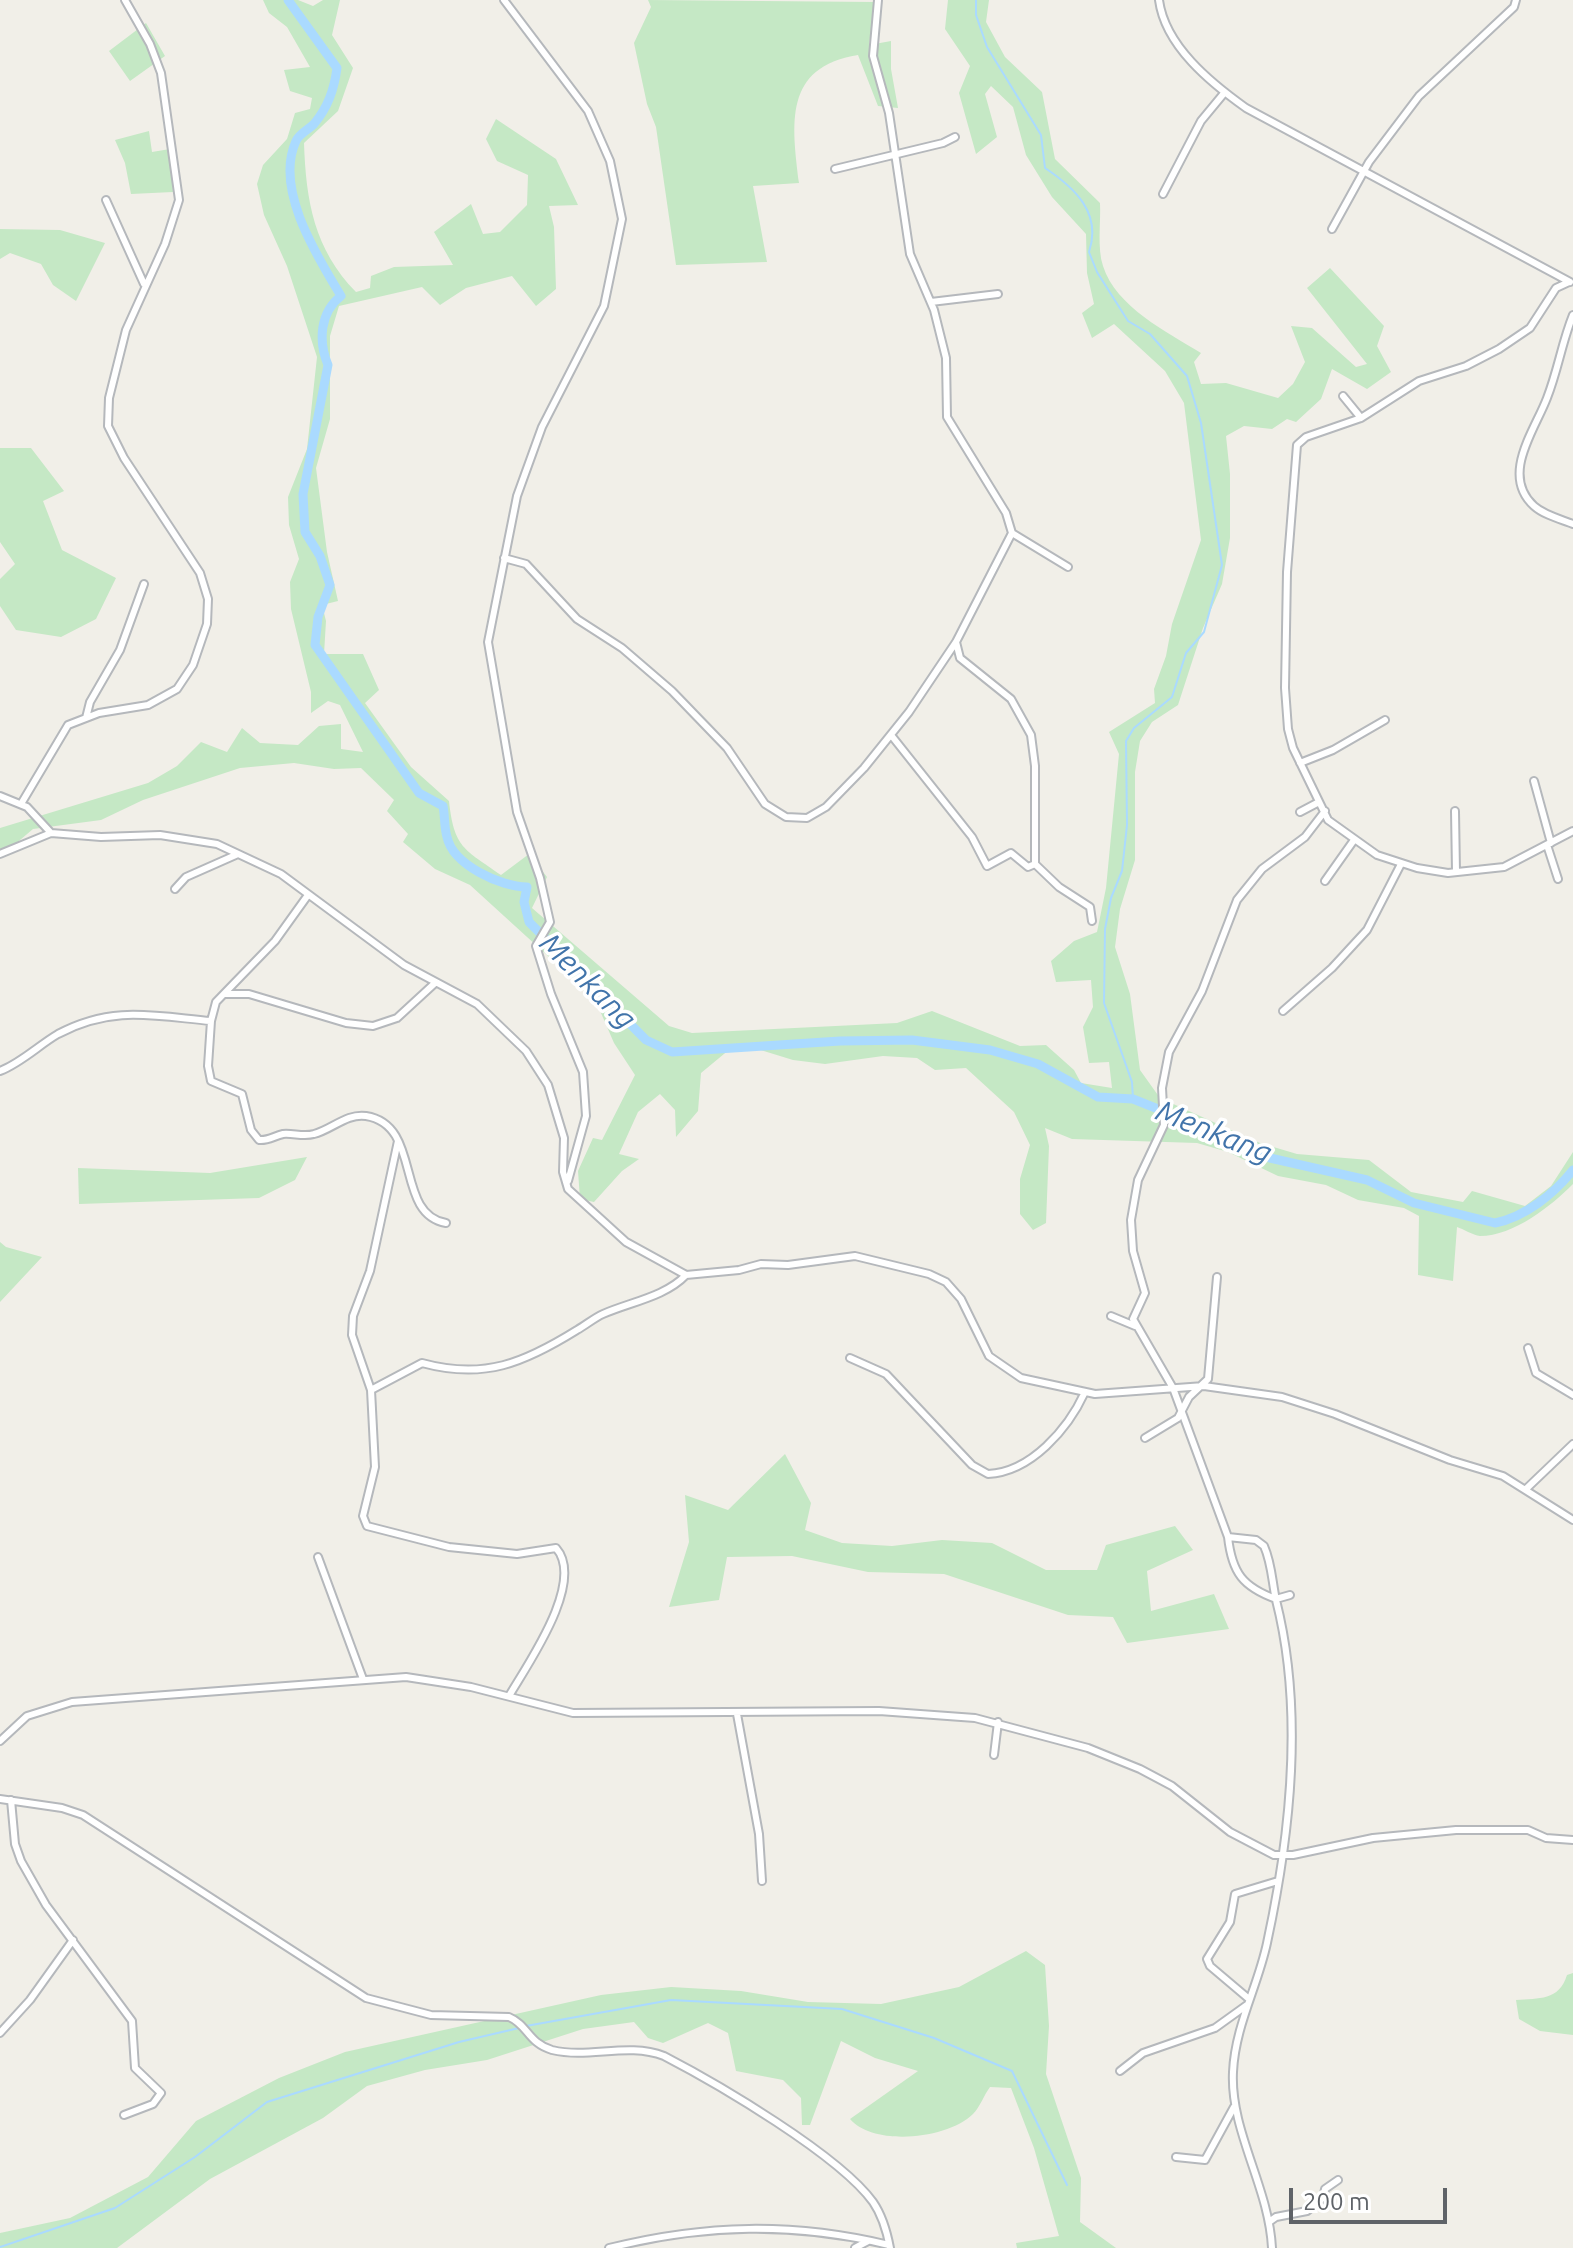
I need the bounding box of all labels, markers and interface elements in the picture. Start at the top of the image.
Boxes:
water label: Menkang [532,925,644,1037]
water label: Menkang [1151,1093,1277,1171]
scale bar [1293,2172,1451,2222]
text: 200 m [1303,2188,1370,2215]

